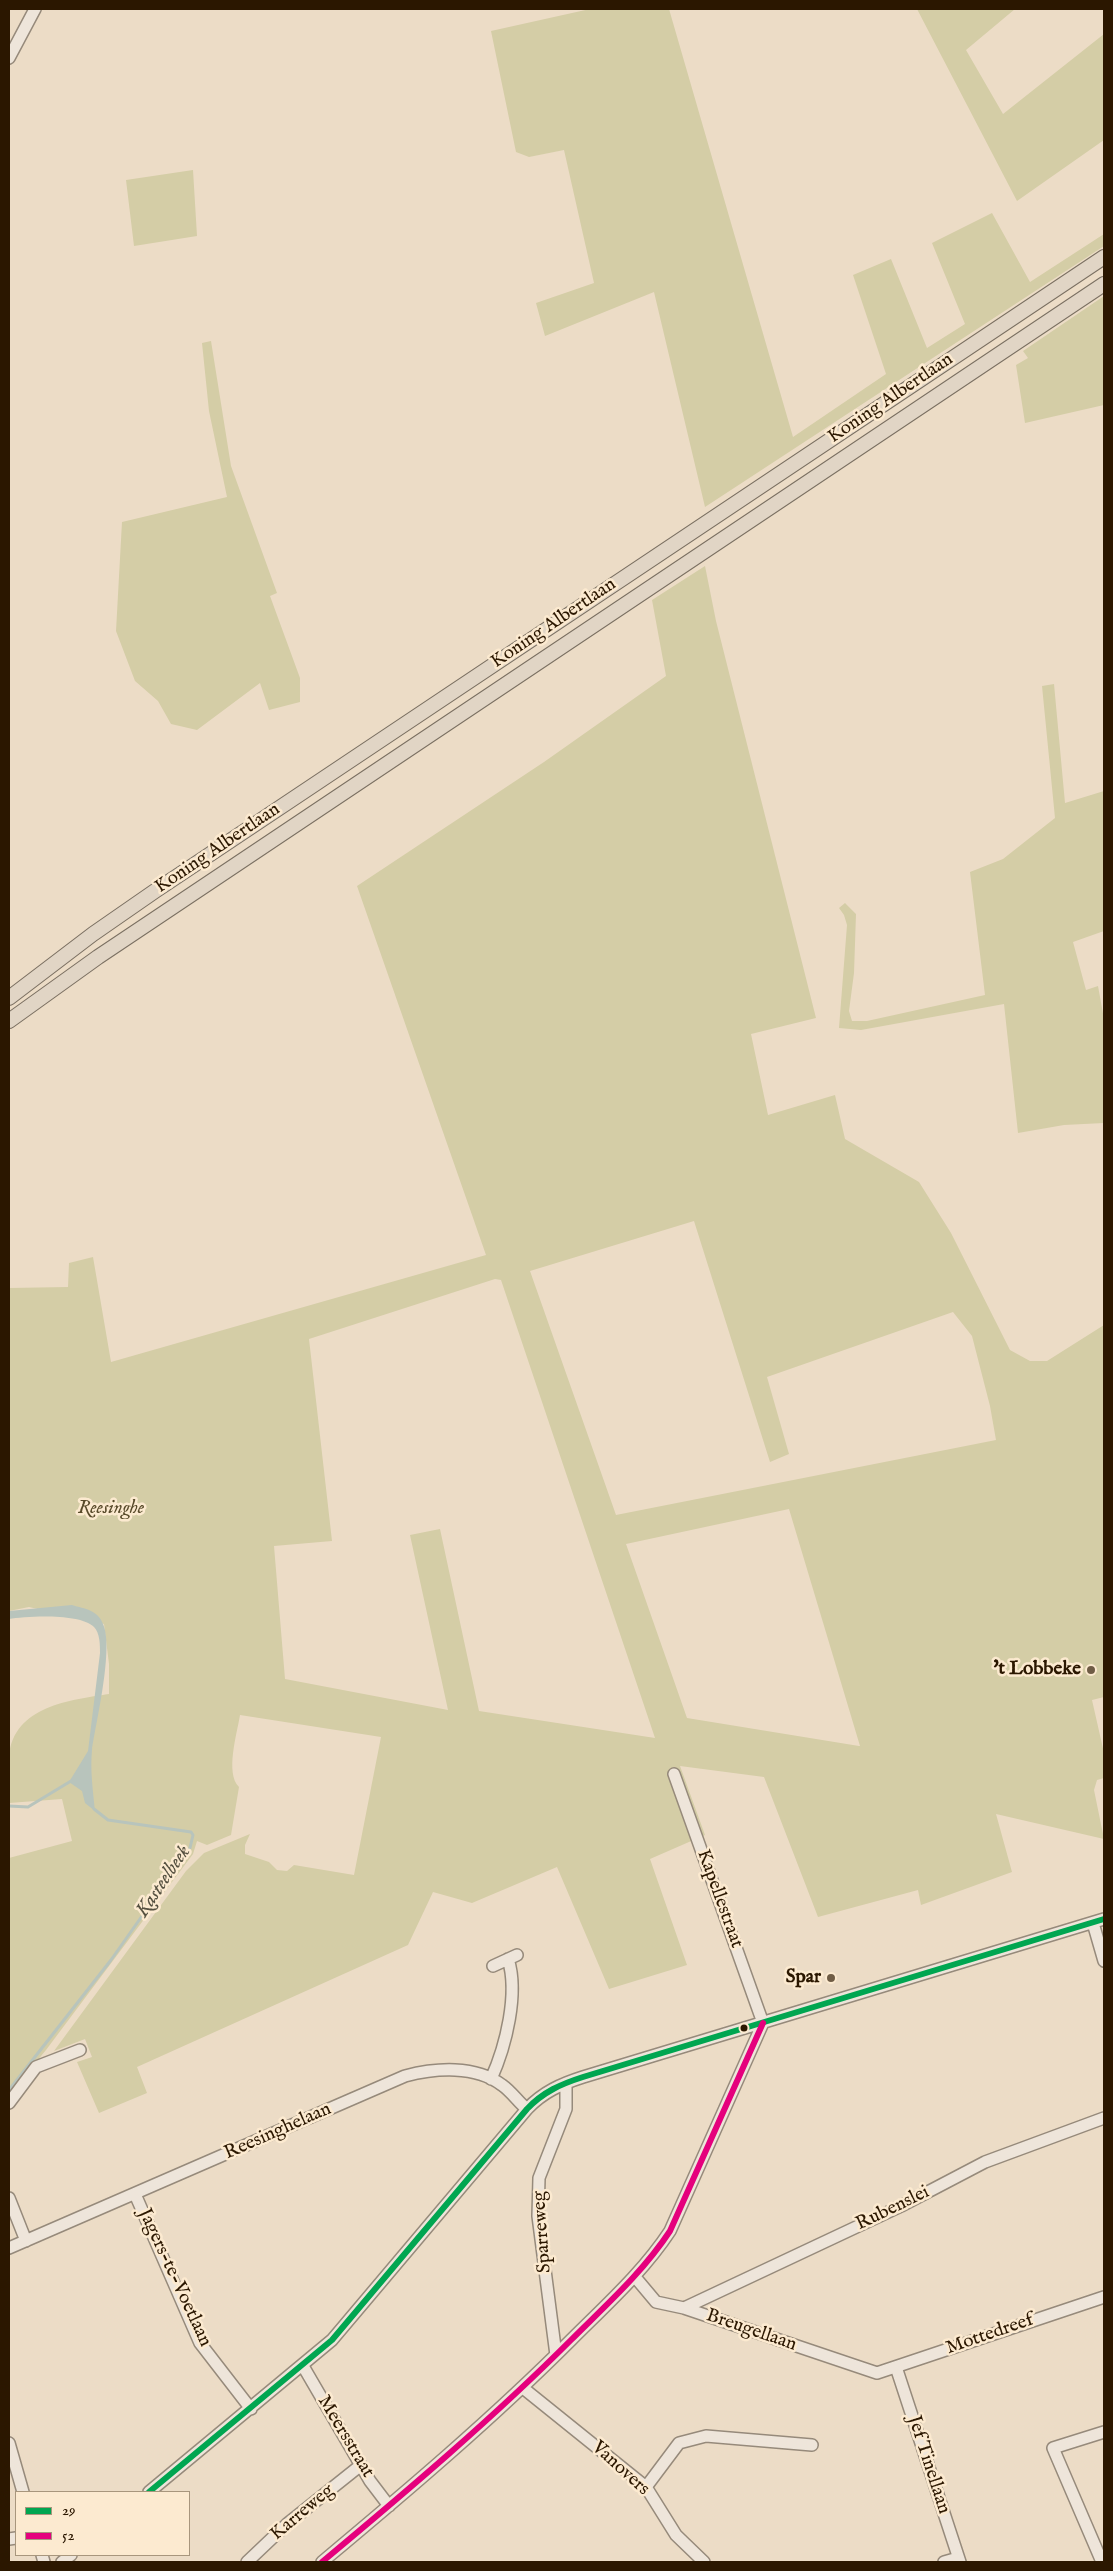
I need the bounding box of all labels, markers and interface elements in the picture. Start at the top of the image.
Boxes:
street label: Koning Albertlaan [824,349,958,449]
street label: Koning Albertlaan [487,574,621,674]
street label: Koning Albertlaan [151,799,285,899]
park label: Reesinghe [78,1498,144,1520]
place label: 't Lobbeke [993,1659,1081,1681]
marker: 't Lobbeke [1085,1664,1097,1676]
water label: Kasteelbeek [131,1842,197,1922]
street label: Kapellestraat [691,1847,747,1951]
place label: Spar [786,1967,821,1989]
marker: Spar [825,1972,837,1984]
unlabelled marker [739,2023,749,2033]
street label: Reesinghelaan [221,2098,335,2166]
street label: Rubenslei [853,2181,933,2237]
street label: Sparreweg [529,2190,557,2274]
street label: Jagers-te-Voetlaan [132,2205,216,2351]
street label: Breugellaan [703,2305,799,2357]
street label: Mottedreef [943,2309,1037,2361]
street label: Meersstraat [312,2392,378,2482]
street label: Jef Tinellaan [901,2413,955,2517]
street label: Vanovers [586,2437,654,2501]
street label: Karreweg [267,2480,339,2546]
legend [15,2491,190,2556]
text: 29 [62,2501,76,2520]
text: 52 [62,2526,74,2545]

